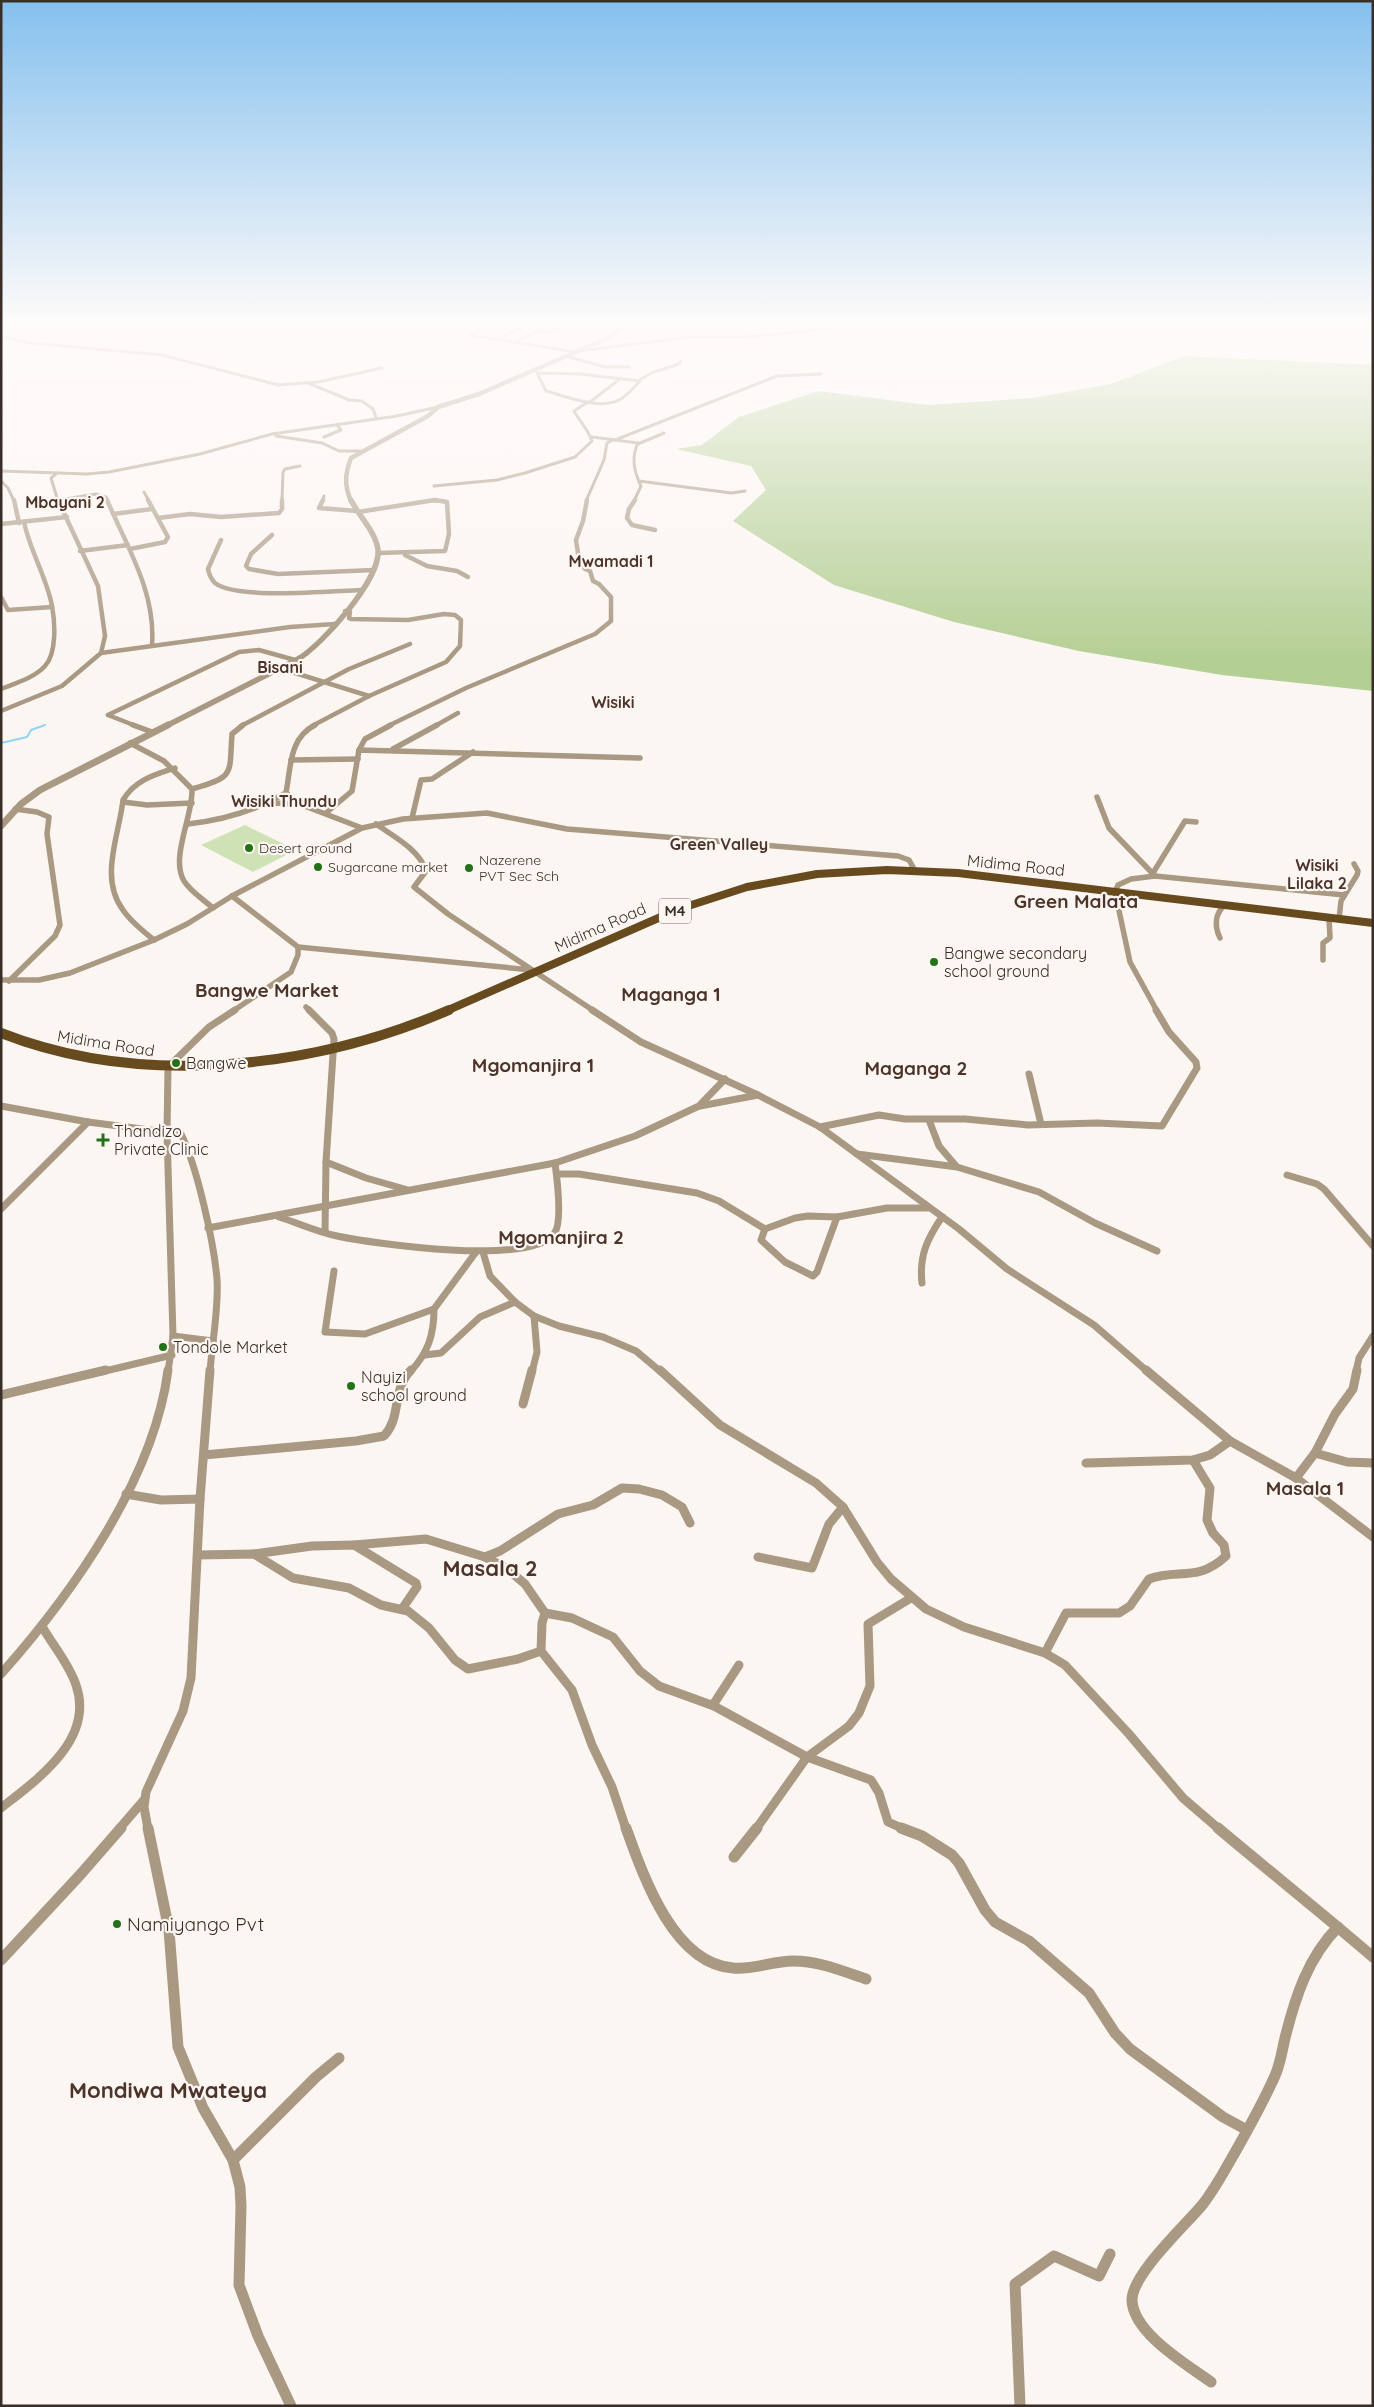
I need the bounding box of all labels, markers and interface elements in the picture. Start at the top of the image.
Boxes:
district label: Mbayani 2 [25,492,105,512]
district label: Mwamadi 1 [569,551,653,571]
district label: Bisani [257,657,303,677]
district label: Wisiki [591,692,635,712]
district label: Wisiki Thundu [231,791,337,811]
district label: Green Valley [670,834,768,854]
place label: Desert ground [259,839,352,857]
marker: Desert ground [243,842,255,854]
street label: Midima Road [966,850,1066,880]
place label: Nazerene PVT Sec Sch [479,851,559,885]
district label: Wisiki Lilaka 2 [1287,855,1347,893]
place label: Sugarcane market [328,858,448,876]
marker: Sugarcane market [312,861,324,873]
marker: Nazerene PVT Sec Sch [463,862,475,874]
district label: Green Malata [1014,889,1138,913]
street label: Midima Road [551,898,649,956]
road number: M4 [659,898,691,924]
place label: Bangwe secondary school ground [944,943,1087,981]
marker: Bangwe secondary school ground [928,956,940,968]
district label: Bangwe Market [195,978,339,1002]
district label: Maganga 1 [621,982,721,1006]
street label: Midima Road [56,1025,156,1061]
place label: Bangwe [186,1053,246,1073]
district label: Mgomanjira 1 [472,1053,594,1077]
district label: Maganga 2 [865,1056,967,1080]
marker: Bangwe [170,1057,182,1069]
place label: Thandizo Private Clinic [114,1121,209,1159]
marker: Thandizo Private Clinic [96,1133,110,1147]
district label: Mgomanjira 2 [498,1225,624,1249]
place label: Tondole Market [173,1337,288,1357]
marker: Tondole Market [157,1341,169,1353]
place label: Nayizi school ground [361,1367,467,1405]
marker: Nayizi school ground [345,1380,357,1392]
district label: Masala 1 [1266,1476,1344,1500]
district label: Masala 2 [443,1554,537,1582]
place label: Namiyango Pvt [127,1912,264,1936]
marker: Namiyango Pvt [111,1918,123,1930]
district label: Mondiwa Mwateya [69,2076,267,2104]

